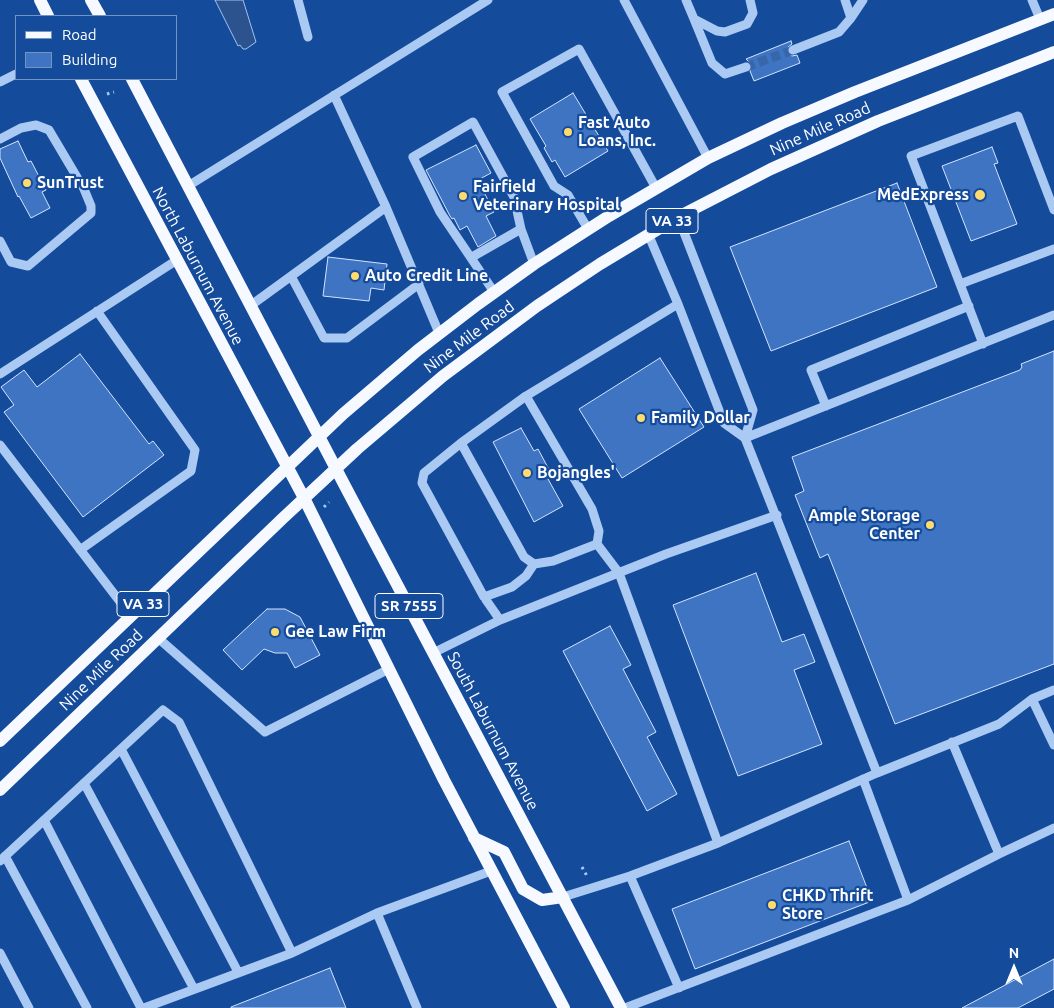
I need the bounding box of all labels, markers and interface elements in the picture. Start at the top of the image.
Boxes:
legend [15,15,178,80]
text: Road [62,26,97,43]
text: Building [62,51,117,68]
street label: Nine Mile Road [767,98,873,160]
place label: Fast Auto Loans, Inc. [578,113,656,151]
marker: Fast Auto Loans, Inc. [562,126,574,138]
place label: SunTrust [37,173,104,193]
marker: SunTrust [21,177,33,189]
place label: Fairfield Veterinary Hospital [473,177,620,215]
street label: North Laburnum Avenue [148,184,248,348]
place label: MedExpress [877,185,969,205]
marker: MedExpress [973,188,987,202]
marker: Fairfield Veterinary Hospital [457,190,469,202]
road number: VA 33 [646,208,698,234]
place label: Auto Credit Line [365,266,488,286]
marker: Auto Credit Line [349,270,361,282]
street label: Nine Mile Road [420,297,518,377]
place label: Family Dollar [651,408,750,428]
marker: Family Dollar [635,412,647,424]
place label: Bojangles' [537,463,615,483]
marker: Bojangles' [521,467,533,479]
place label: Ample Storage Center [808,506,920,544]
marker: Ample Storage Center [924,519,936,531]
road number: VA 33 [117,592,169,616]
road number: SR 7555 [375,594,443,618]
place label: Gee Law Firm [285,622,386,642]
street label: Nine Mile Road [55,625,147,715]
marker: Gee Law Firm [269,626,281,638]
street label: South Laburnum Avenue [443,649,543,813]
place label: CHKD Thrift Store [782,886,873,924]
marker: CHKD Thrift Store [766,899,778,911]
north arrow [989,943,1039,993]
text: N [1009,945,1019,961]

